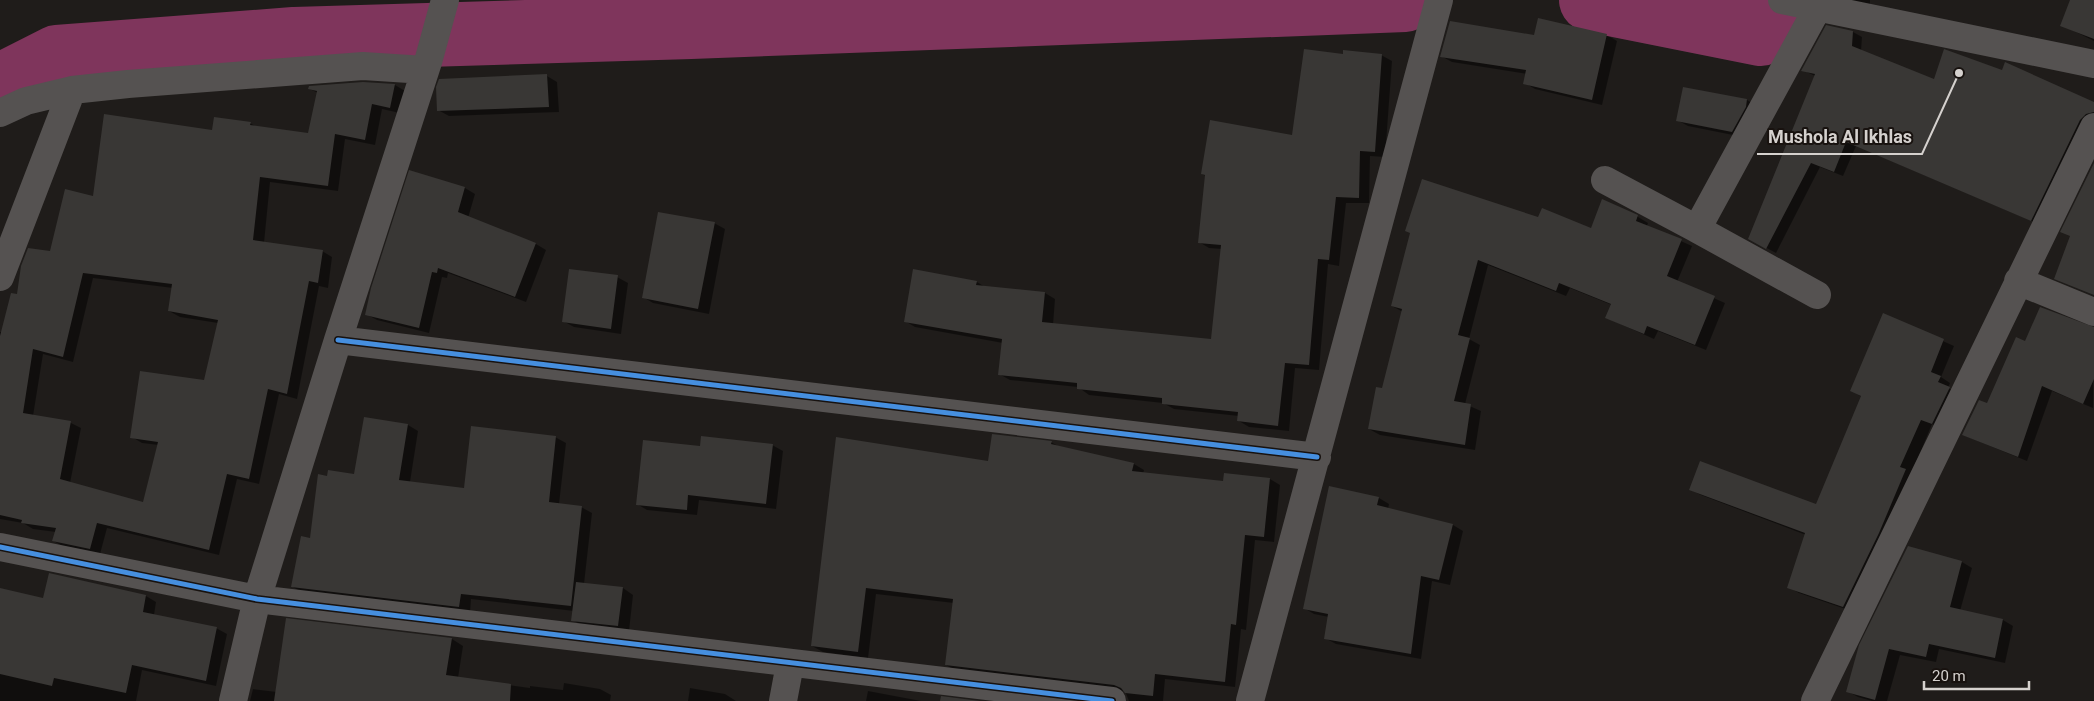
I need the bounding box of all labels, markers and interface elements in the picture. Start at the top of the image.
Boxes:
callout: Mushola Al Ikhlas [1757,121,1922,154]
text: Mushola Al Ikhlas [1768,126,1912,147]
scale bar [1924,658,2029,690]
text: 20 m [1932,667,1966,685]

